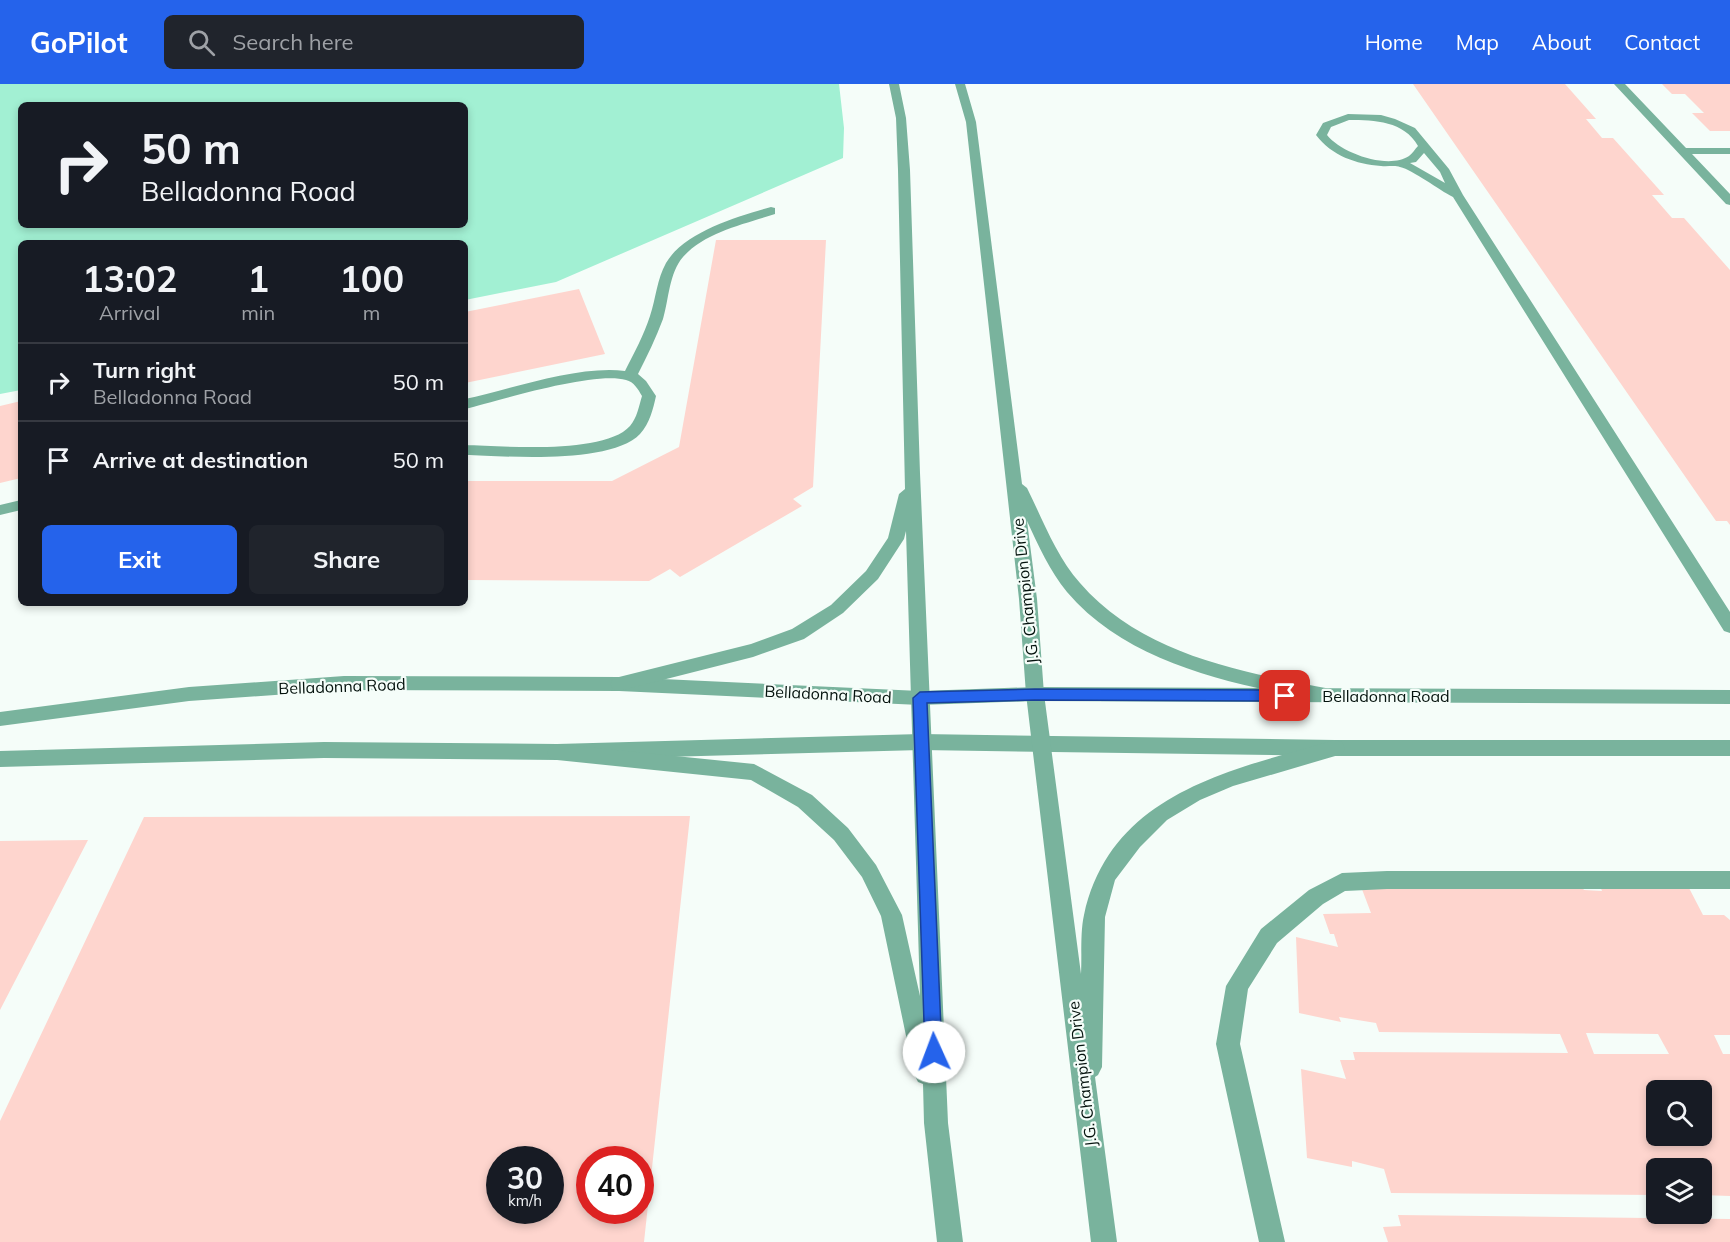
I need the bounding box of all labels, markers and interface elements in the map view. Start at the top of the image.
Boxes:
search box [164,15,584,69]
text: GoPilot [30,25,128,60]
icon: search [185,26,218,59]
text: Search here [233,28,354,56]
text: Home [1365,29,1423,55]
text: Map [1456,29,1499,55]
text: About [1532,29,1591,55]
text: Contact [1624,29,1700,55]
text: 50 m [141,122,241,175]
icon: right [42,126,120,204]
text: Belladonna Road [141,174,356,208]
text: 13:02 [82,256,177,301]
text: 1 [247,256,269,301]
text: 100 [339,256,404,301]
text: Arrival [99,300,160,325]
text: min [241,300,275,325]
text: m [363,300,380,325]
text: Turn right [93,356,196,384]
icon: right [42,366,75,399]
text: 50 m [393,368,444,396]
text: Belladonna Road [93,384,252,409]
icon: arrive [42,444,75,477]
text: Arrive at destination [93,446,308,474]
text: 50 m [393,446,444,474]
street label: J.G. Champion Drive [1007,517,1043,665]
button: Exit [42,525,237,594]
button: Share [249,525,444,594]
pin [1259,670,1310,721]
street label: Belladonna Road [278,674,406,698]
icon: arrive [1268,679,1301,712]
street label: Belladonna Road [764,681,892,707]
street label: Belladonna Road [1322,686,1450,706]
street label: J.G. Champion Drive [1063,1000,1101,1148]
position arrow [902,1020,966,1084]
map controls [1646,1080,1712,1224]
button: search [1646,1080,1712,1146]
speed limit sign: 40 [576,1146,654,1224]
button: layers [1646,1158,1712,1224]
text: 30 [507,1159,543,1197]
text: km/h [508,1191,542,1210]

